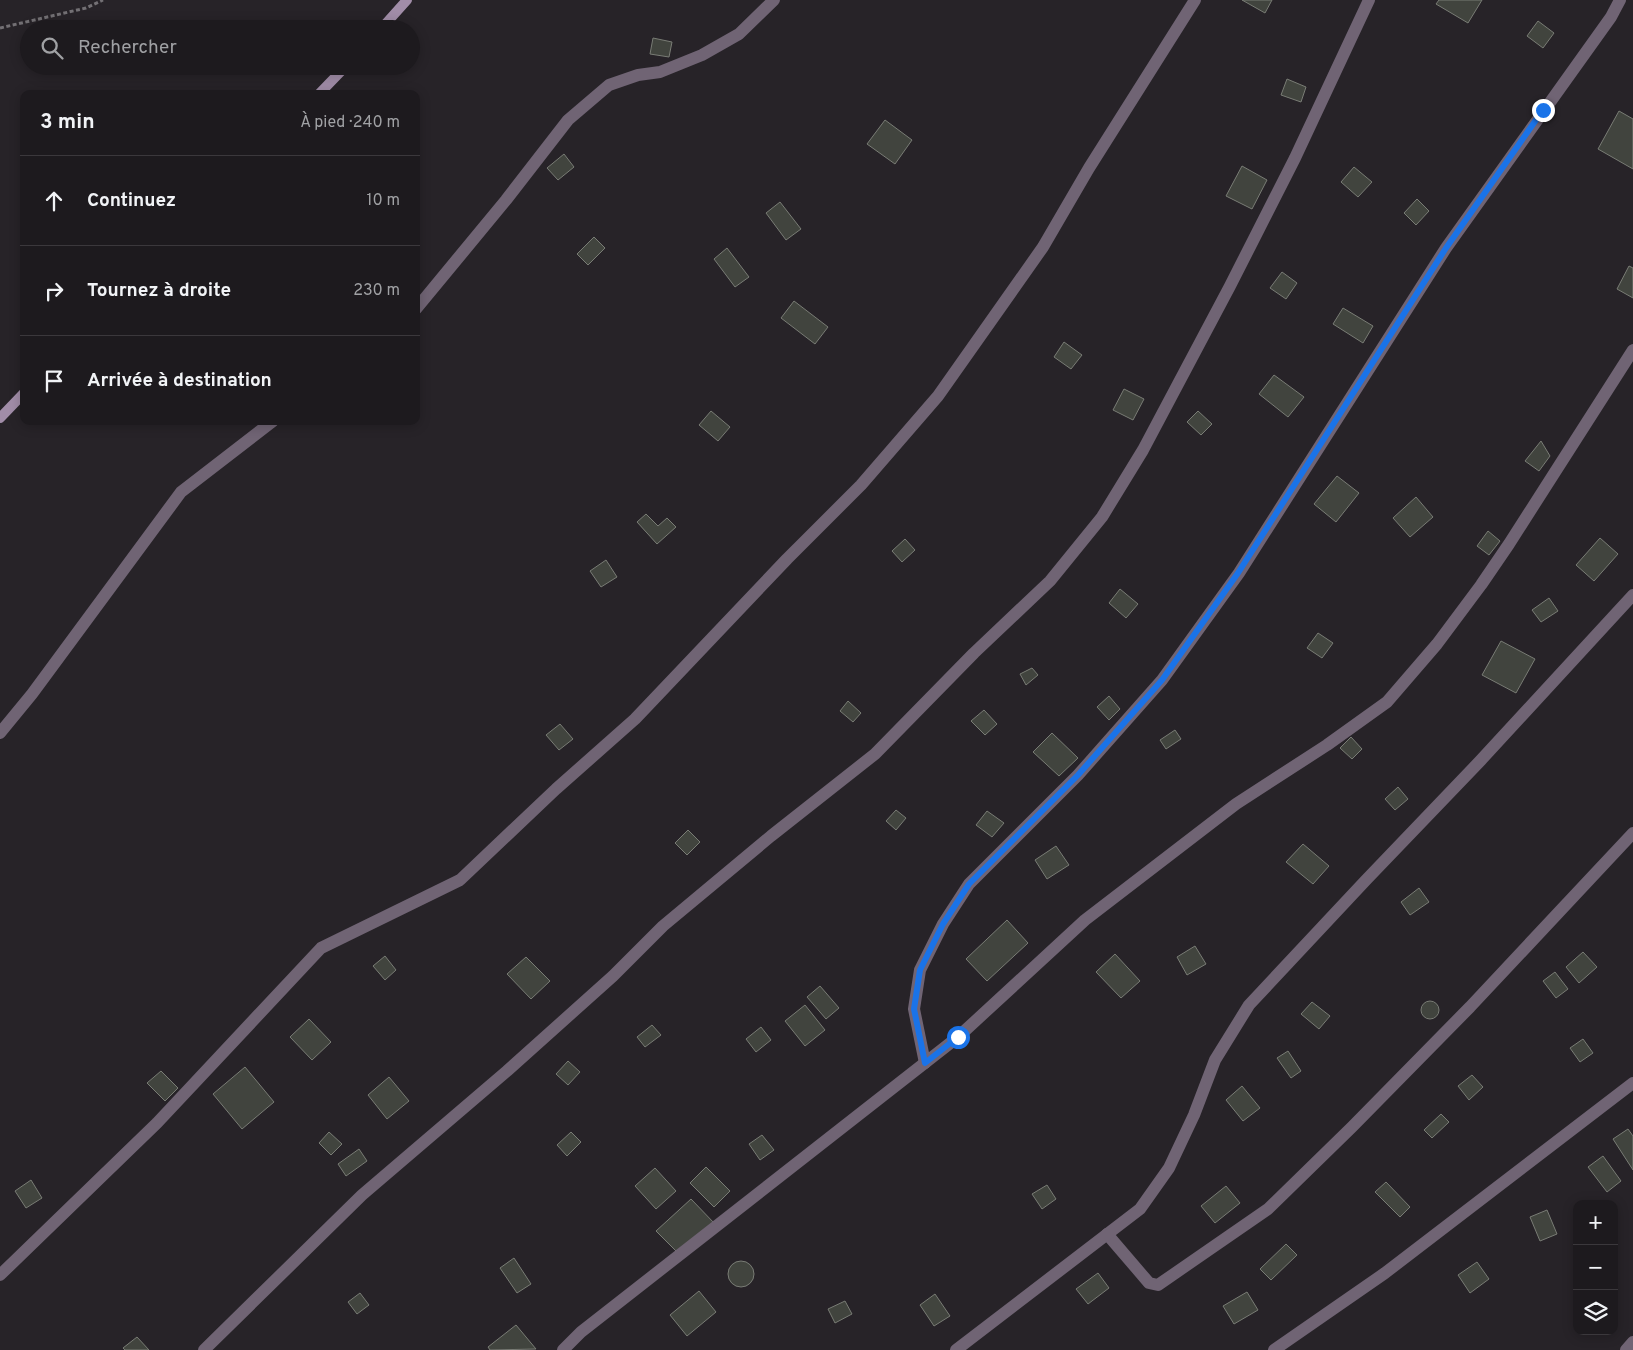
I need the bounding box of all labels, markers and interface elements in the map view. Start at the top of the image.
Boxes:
search box [20,20,420,75]
icon: search [38,34,66,62]
text: Rechercher [78,36,177,60]
route end [1532,99,1555,122]
text: 3 min [40,109,95,136]
text: À pied · 240 m [300,113,400,133]
icon: ahead [40,187,68,215]
text: Continuez [87,189,176,213]
text: 10 m [366,191,400,211]
icon: right [40,277,68,305]
text: Tournez à droite [87,279,231,303]
text: 230 m [353,281,400,301]
icon: arrive [40,367,68,395]
text: Arrivée à destination [87,369,272,393]
route start [947,1026,970,1049]
map controls [1573,1200,1618,1335]
button: + [1573,1200,1618,1245]
button: − [1573,1245,1618,1290]
button: layers [1573,1290,1618,1335]

